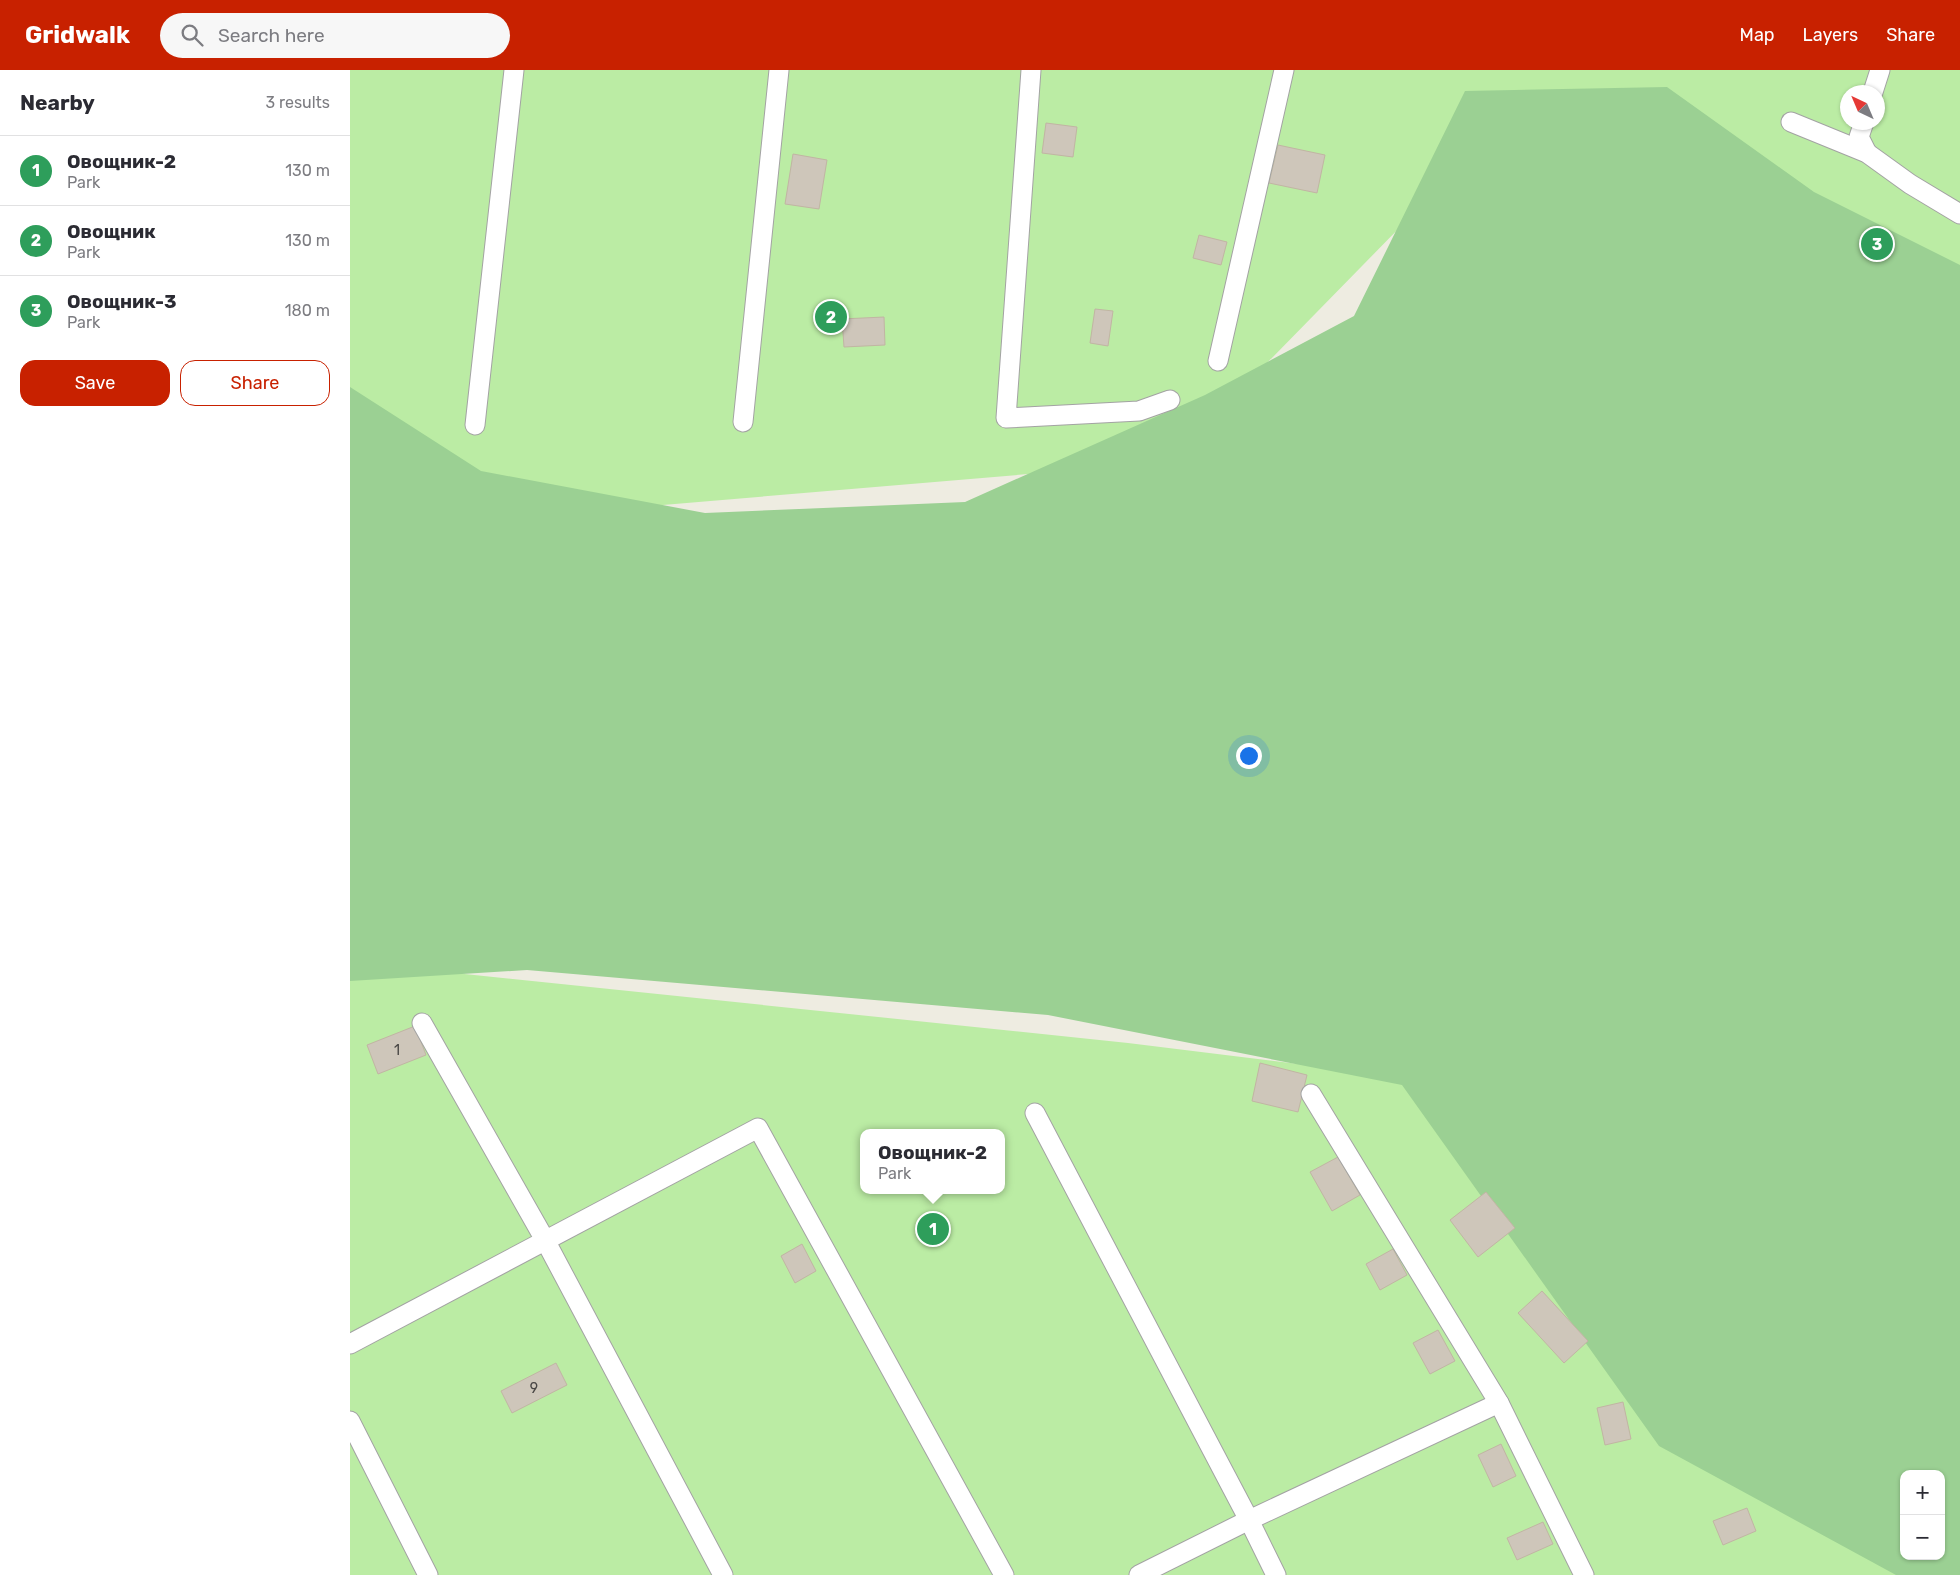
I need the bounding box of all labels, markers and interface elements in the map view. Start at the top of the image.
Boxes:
search box [160,13,510,58]
text: Gridwalk [25,21,130,49]
icon: search [178,21,206,49]
text: Search here [218,24,325,47]
text: Map [1740,24,1775,46]
text: Layers [1803,24,1858,46]
text: Share [1886,24,1935,46]
north arrow [1840,85,1885,130]
text: Nearby [20,90,95,115]
text: 3 results [265,93,330,112]
text: Овощник-2 [67,150,176,173]
text: 1 [32,161,40,180]
text: 130 m [285,161,330,180]
text: Park [67,173,100,192]
text: Овощник [67,220,156,243]
pin: 3 [1861,225,1893,263]
text: 2 [31,231,41,250]
text: 130 m [285,231,330,250]
text: Park [67,243,100,262]
text: Овощник-3 [67,290,177,313]
pin: 2 [815,298,847,336]
text: 3 [31,301,41,320]
text: 180 m [285,301,330,320]
text: Park [67,313,100,332]
button: Save [20,360,170,406]
button: Share [180,360,330,406]
your location [1236,743,1262,769]
house number: 1 [394,1042,400,1059]
popup [860,1129,1005,1194]
text: Овощник-2 [878,1141,987,1164]
text: Park [878,1164,911,1183]
pin: 1 [917,1210,949,1248]
house number: 9 [530,1380,538,1397]
map controls [1900,1470,1945,1560]
button: + [1900,1470,1945,1515]
button: − [1900,1515,1945,1560]

